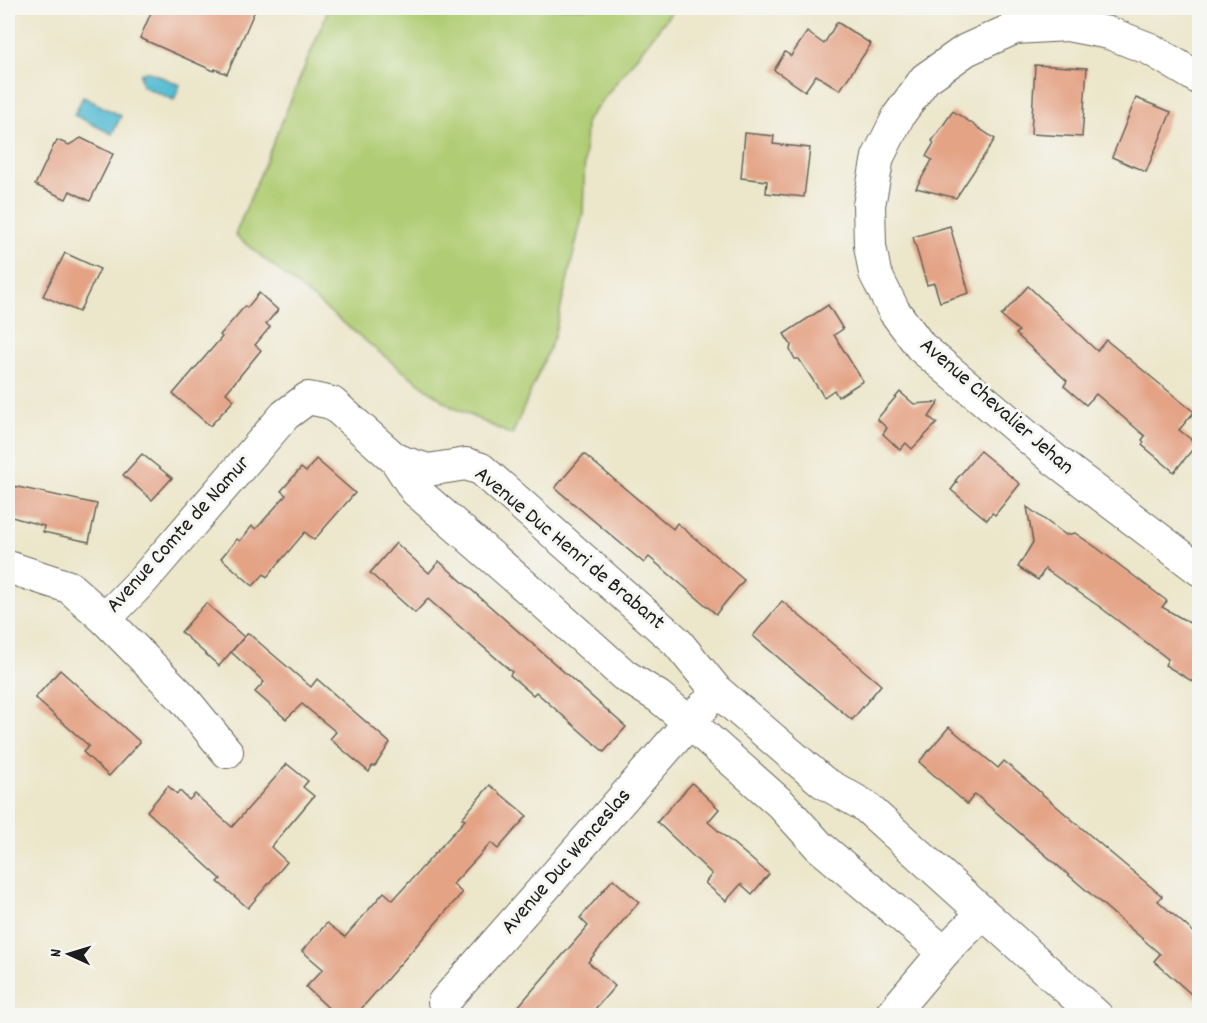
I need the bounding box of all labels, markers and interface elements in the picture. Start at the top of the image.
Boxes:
street label: Avenue Chevalier Jehan [912,331,1080,483]
street label: Avenue Comte de Namur [100,449,259,621]
street label: Avenue Duc Henri de Brabant [467,460,671,638]
street label: Avenue Duc Wenceslas [495,782,639,942]
north arrow [39,924,99,984]
text: N [45,948,68,958]

